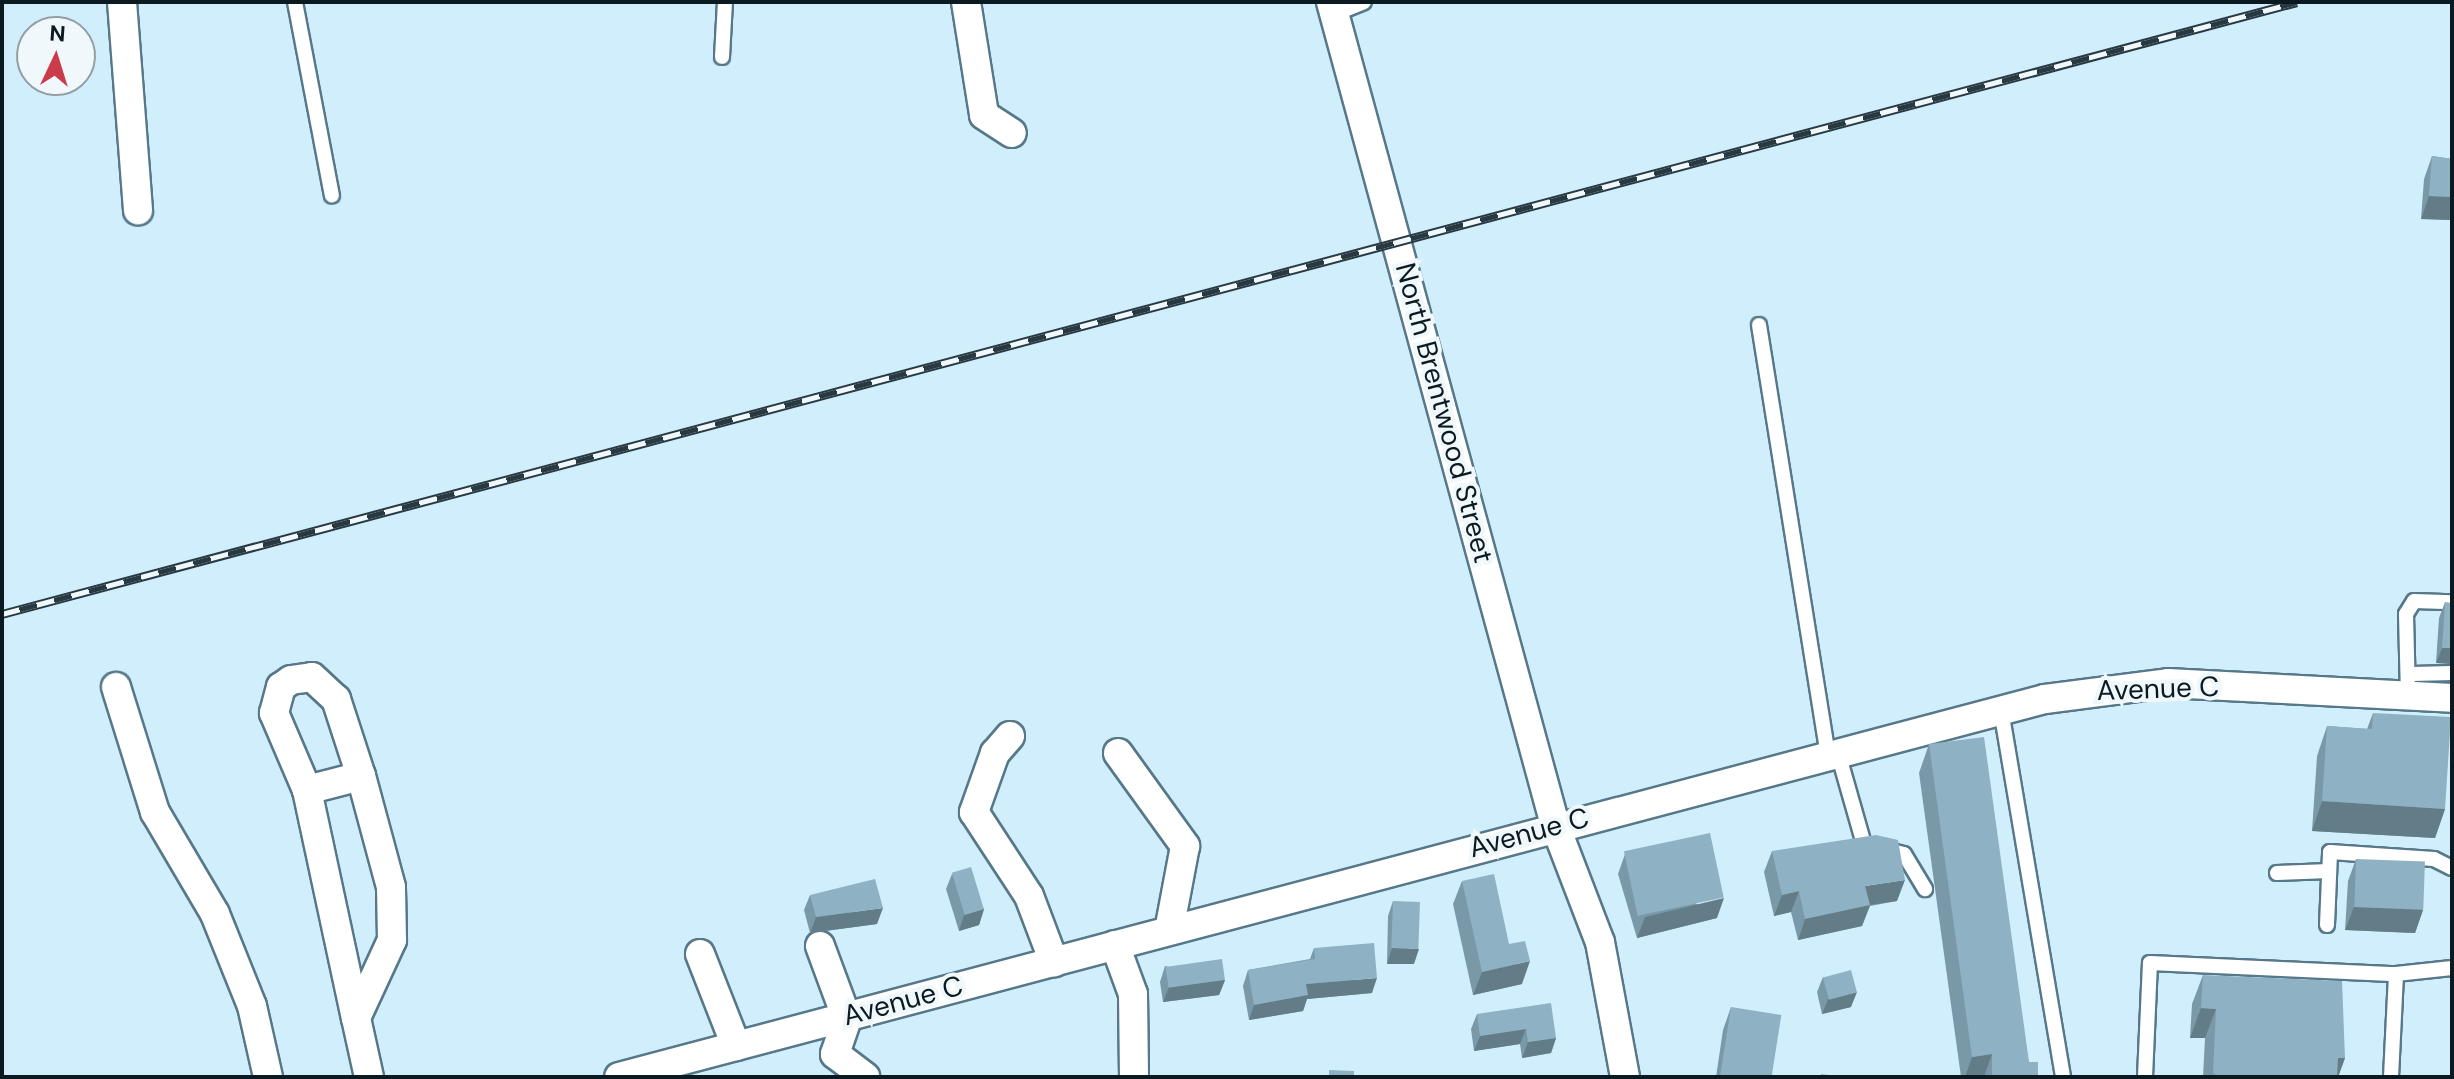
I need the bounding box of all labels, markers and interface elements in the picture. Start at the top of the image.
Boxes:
north arrow [16,16,96,96]
text: N [49,19,67,49]
street label: North Brentwood Street [1388,259,1500,567]
street label: Avenue C [2096,670,2220,708]
street label: Avenue C [1465,801,1593,865]
street label: Avenue C [839,969,967,1033]

